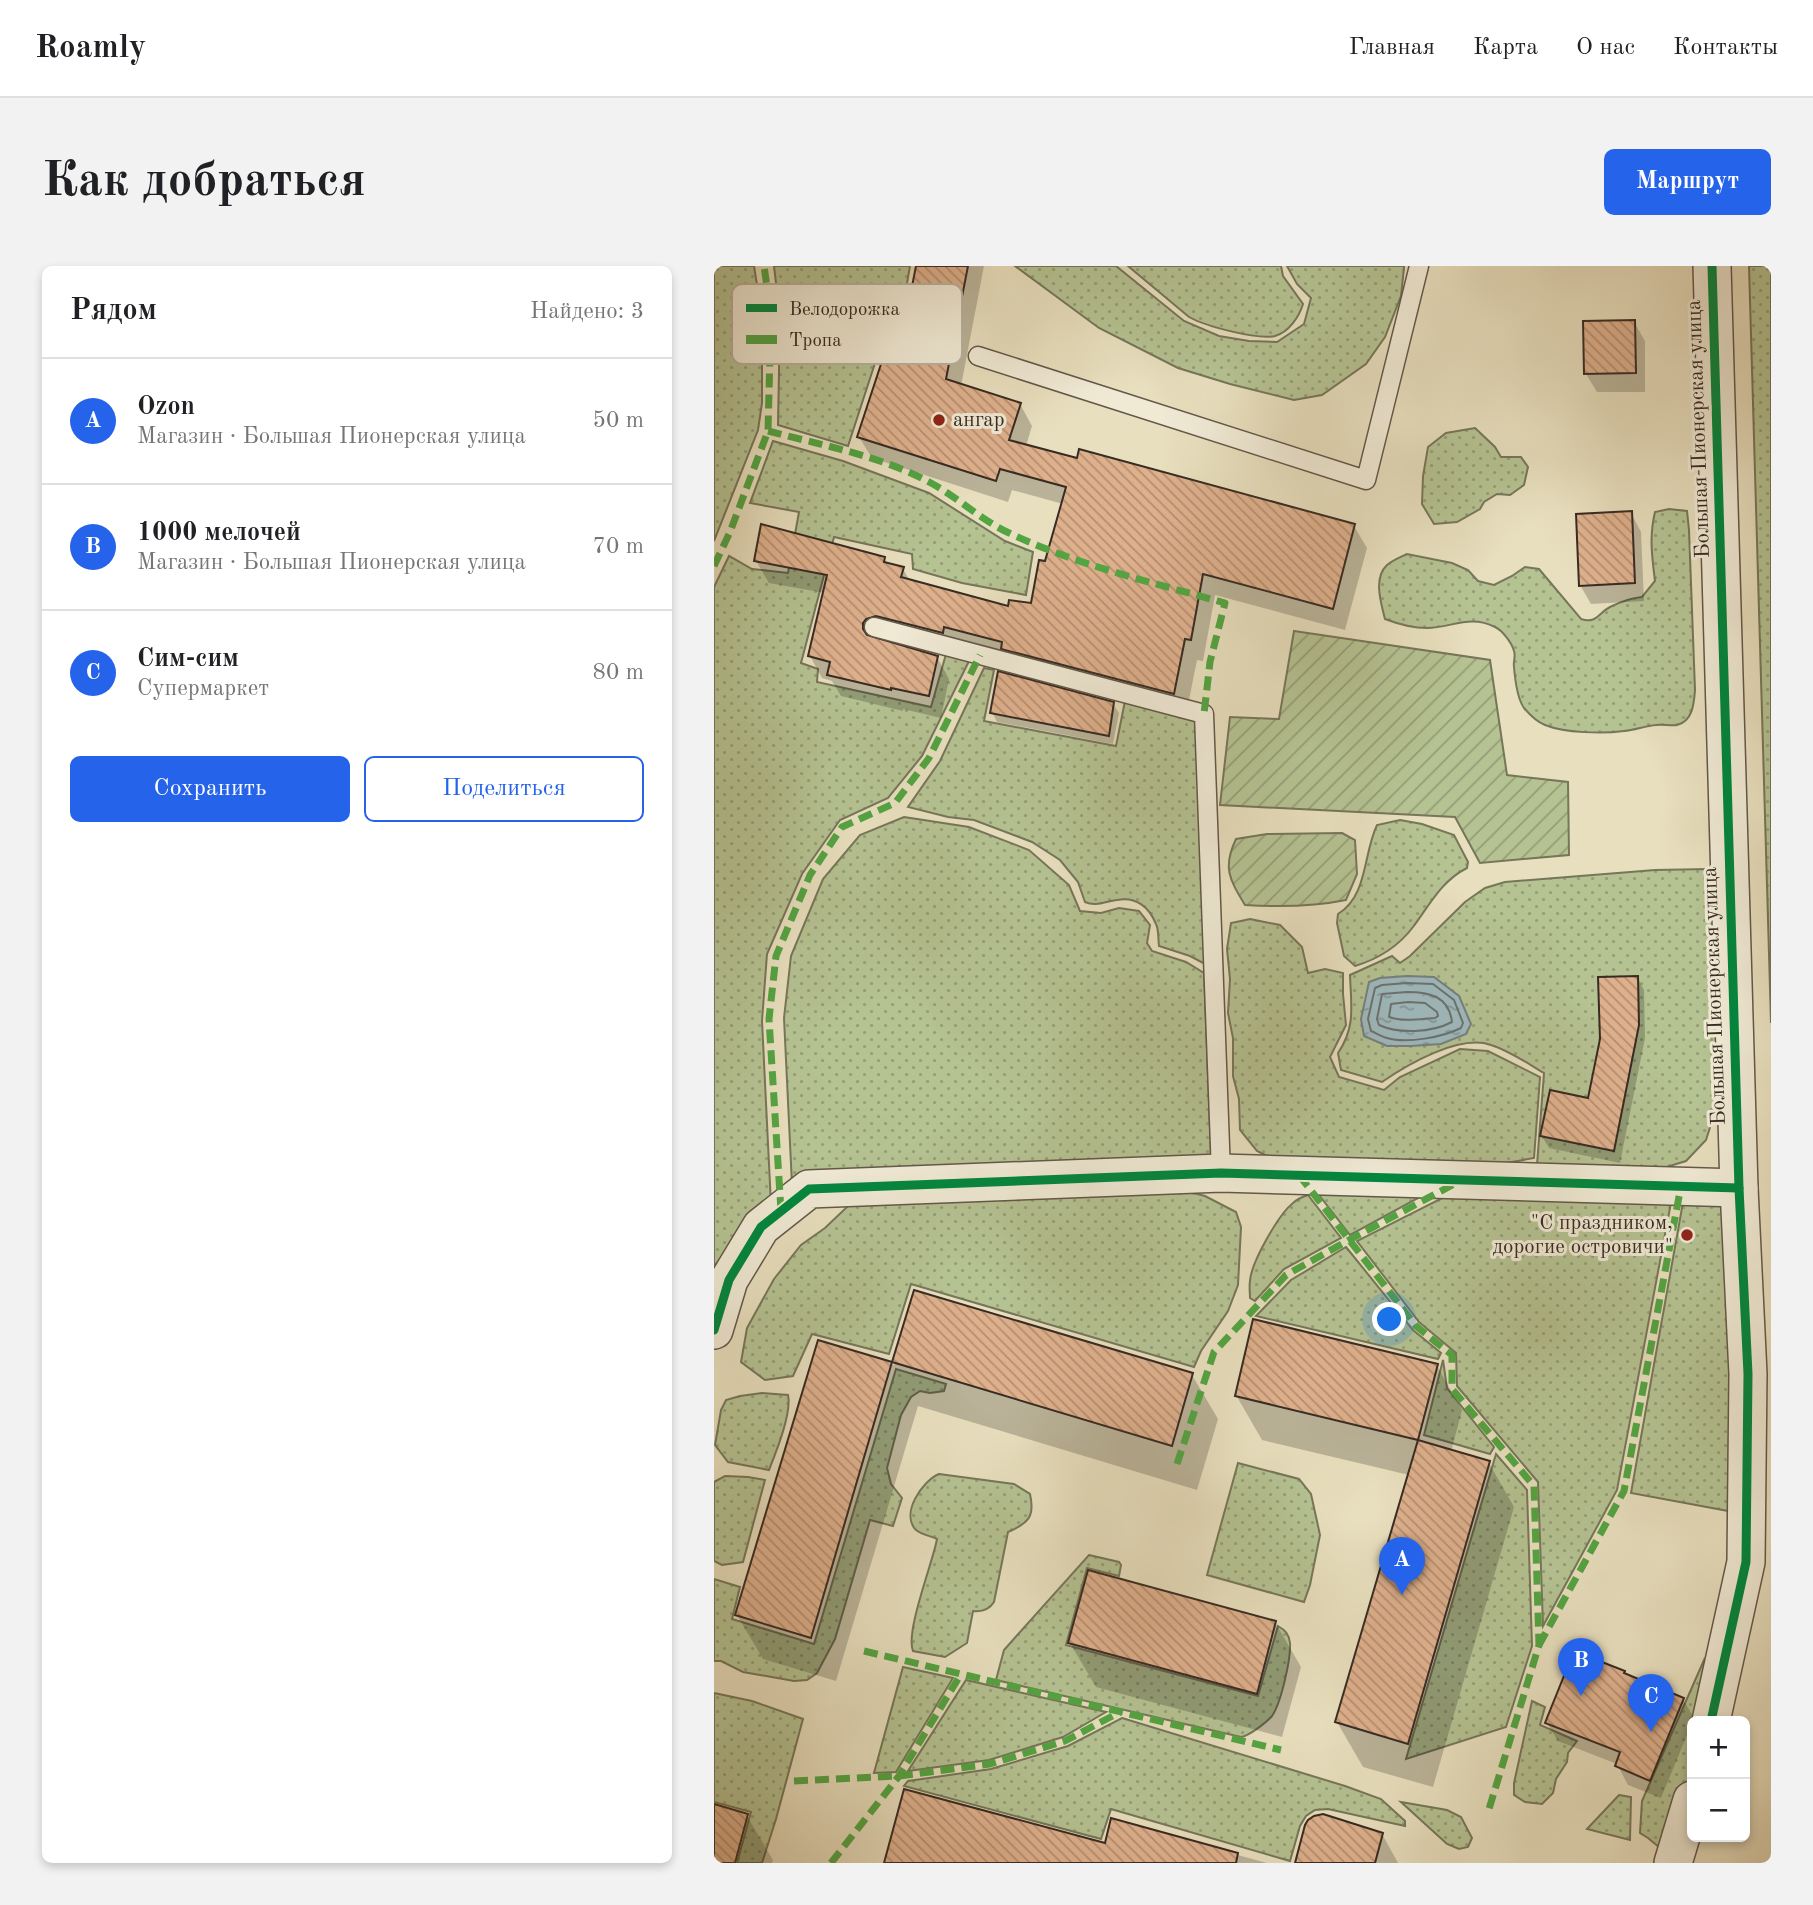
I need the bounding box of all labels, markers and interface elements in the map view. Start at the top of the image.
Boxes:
text: Roamly [35,32,146,65]
text: Главная [1349,36,1435,60]
text: Карта [1473,36,1538,60]
text: О нас [1576,36,1635,60]
text: Контакты [1673,36,1778,60]
button: Маршрут [1604,149,1771,215]
text: Как добраться [42,158,366,207]
legend [732,284,962,364]
text: Рядом [70,296,157,326]
street label: Большая Пионерская улица [1684,299,1714,559]
text: Найдено: 3 [530,300,644,323]
text: Велодорожка [789,301,900,320]
text: Тропа [789,332,842,351]
text: Ozon [137,394,195,420]
text: A [84,409,102,432]
text: 50 m [593,409,644,432]
place label: ангар [953,410,1005,431]
marker: ангар [931,412,947,428]
text: Магазин · Большая Пионерская улица [137,425,526,448]
text: 1000 мелочей [137,520,301,546]
text: B [85,535,101,558]
text: 70 m [593,535,644,558]
text: Магазин · Большая Пионерская улица [137,551,526,574]
text: Сим-сим [137,646,239,672]
text: C [85,661,101,684]
text: 80 m [593,661,644,684]
text: Супермаркет [137,677,269,700]
button: Сохранить [70,756,350,822]
button: Поделиться [364,756,644,822]
street label: Большая Пионерская улица [1700,866,1730,1126]
place label: "С праздником, дорогие островичи" [1493,1213,1673,1258]
marker: "С праздником, дорогие островичи" [1679,1227,1695,1243]
your location [1372,1302,1406,1336]
pin: A [1379,1537,1425,1595]
pin: B [1558,1638,1604,1696]
pin: C [1628,1674,1674,1732]
map controls [1687,1716,1750,1842]
button: + [1687,1716,1750,1779]
button: − [1687,1779,1750,1842]

